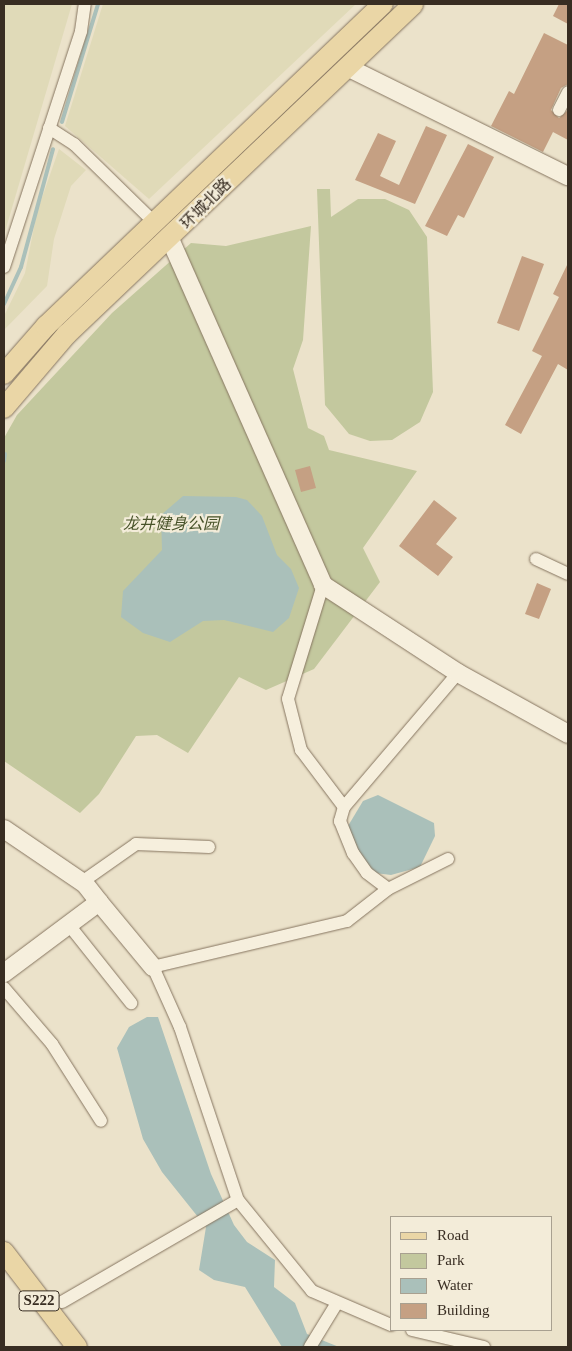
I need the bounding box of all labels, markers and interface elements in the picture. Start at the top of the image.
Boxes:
street label: 环城北路 [177,175,235,233]
park label: 龙井健身公园 [123,514,219,534]
legend [390,1216,552,1331]
text: Road [437,1227,469,1243]
text: Park [437,1252,465,1268]
text: Water [437,1277,472,1293]
road number: S222 [18,1288,60,1314]
text: Building [437,1302,490,1318]

